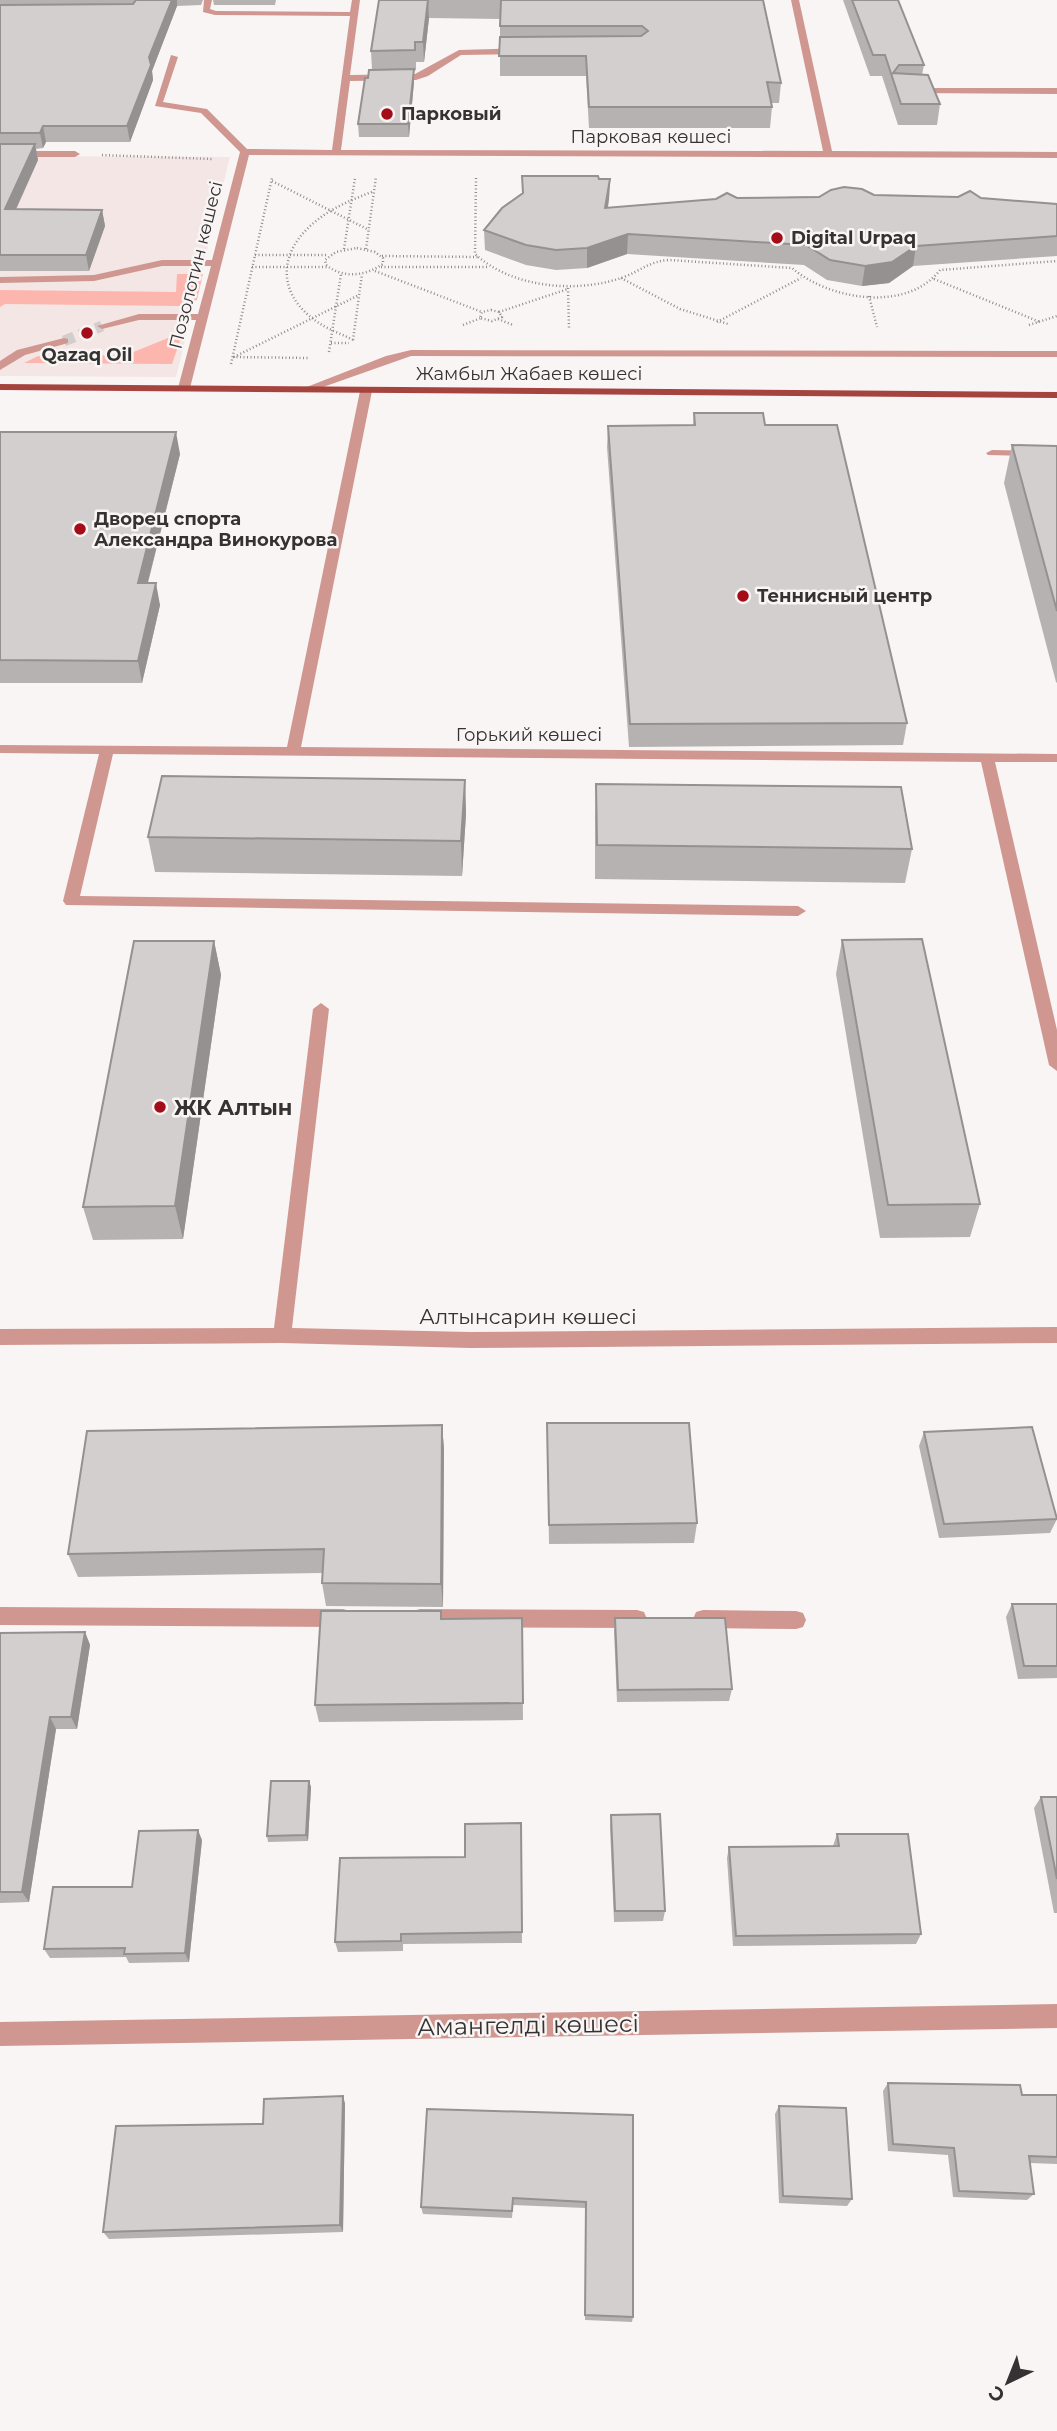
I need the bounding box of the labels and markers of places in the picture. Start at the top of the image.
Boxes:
place label: Парковый [401,103,501,125]
marker: Парковый [379,106,395,122]
place label: Digital Urpaq [791,227,916,249]
marker: Digital Urpaq [769,230,785,246]
marker: Qazaq Oil [79,325,95,341]
place label: Qazaq Oil [42,344,132,366]
place label: Дворец спорта Александра Винокурова [94,508,337,551]
marker: Дворец спорта Александра Винокурова [72,521,88,537]
place label: Теннисный центр [757,585,932,607]
marker: Теннисный центр [735,588,751,604]
place label: ЖК Алтын [174,1095,292,1120]
marker: ЖК Алтын [152,1099,168,1115]

